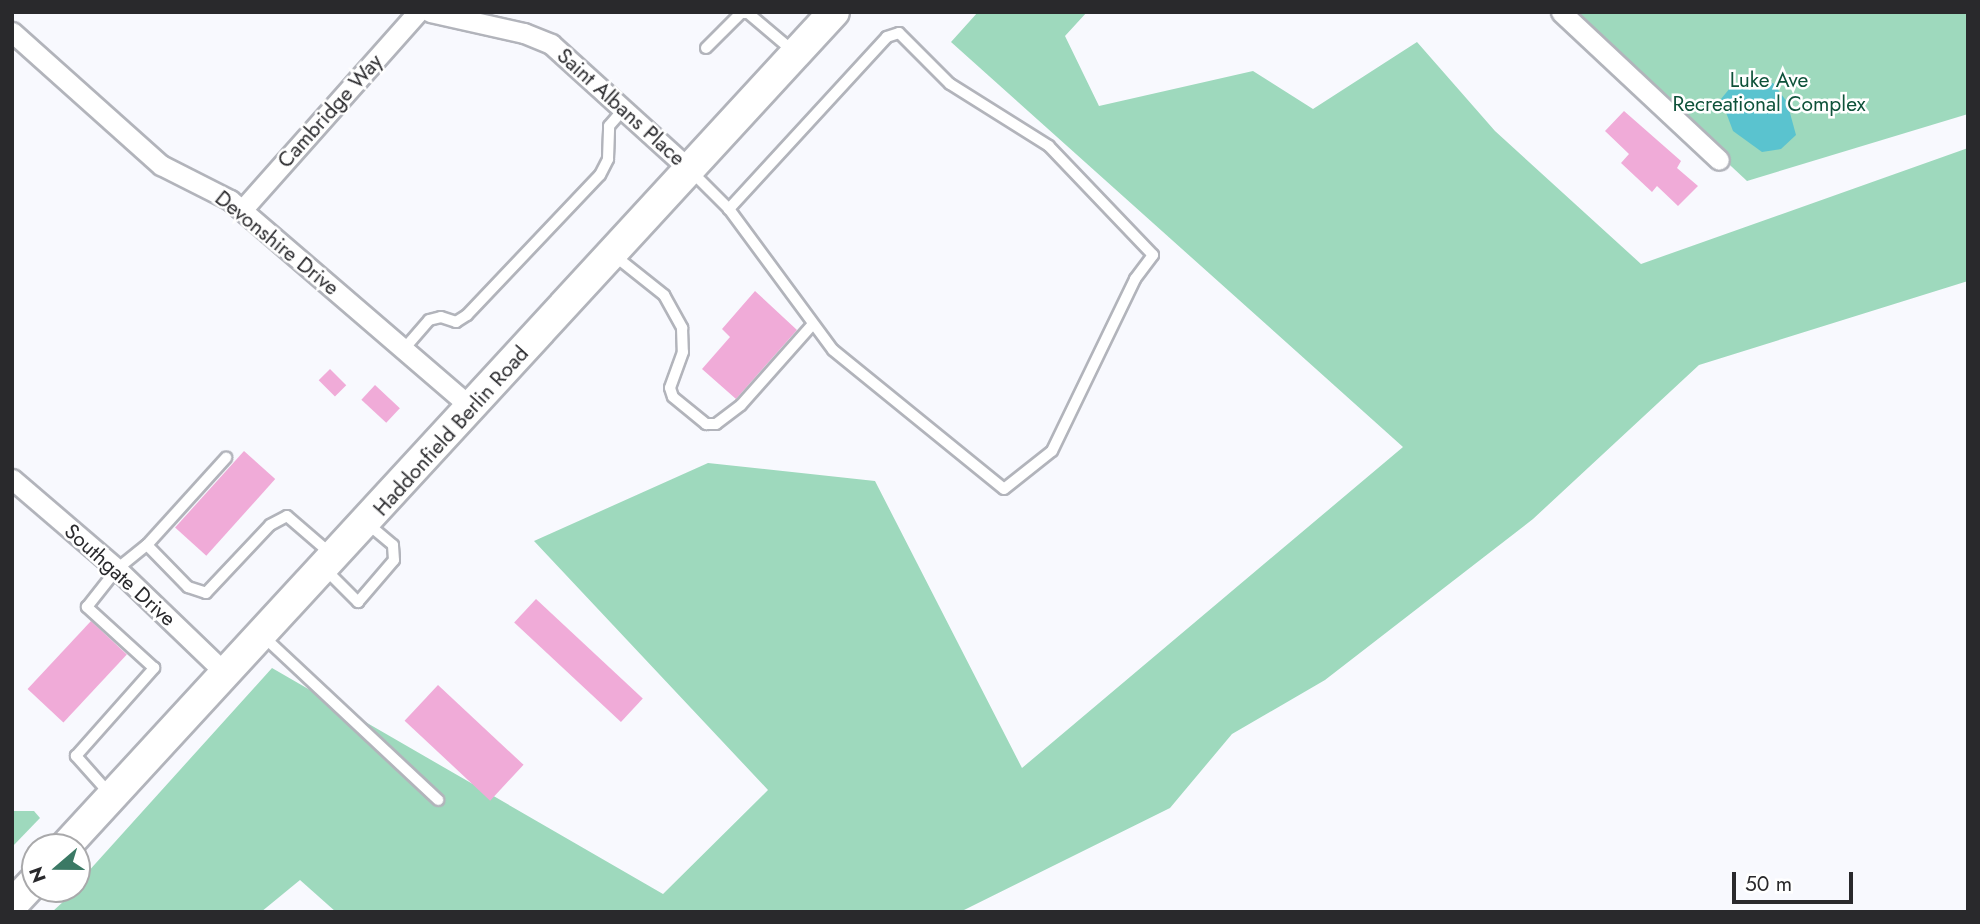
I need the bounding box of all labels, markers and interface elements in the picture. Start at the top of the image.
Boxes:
street label: Saint Albans Place [552,43,690,171]
street label: Cambridge Way [272,49,388,173]
park label: Luke Ave Recreational Complex [1673,67,1865,117]
street label: Devonshire Drive [210,185,344,301]
street label: Haddonfield Berlin Road [368,341,534,521]
street label: Southgate Drive [59,518,181,632]
north arrow [21,833,91,903]
scale bar [1735,858,1856,902]
text: N [22,863,53,886]
text: 50 m [1745,869,1792,899]

